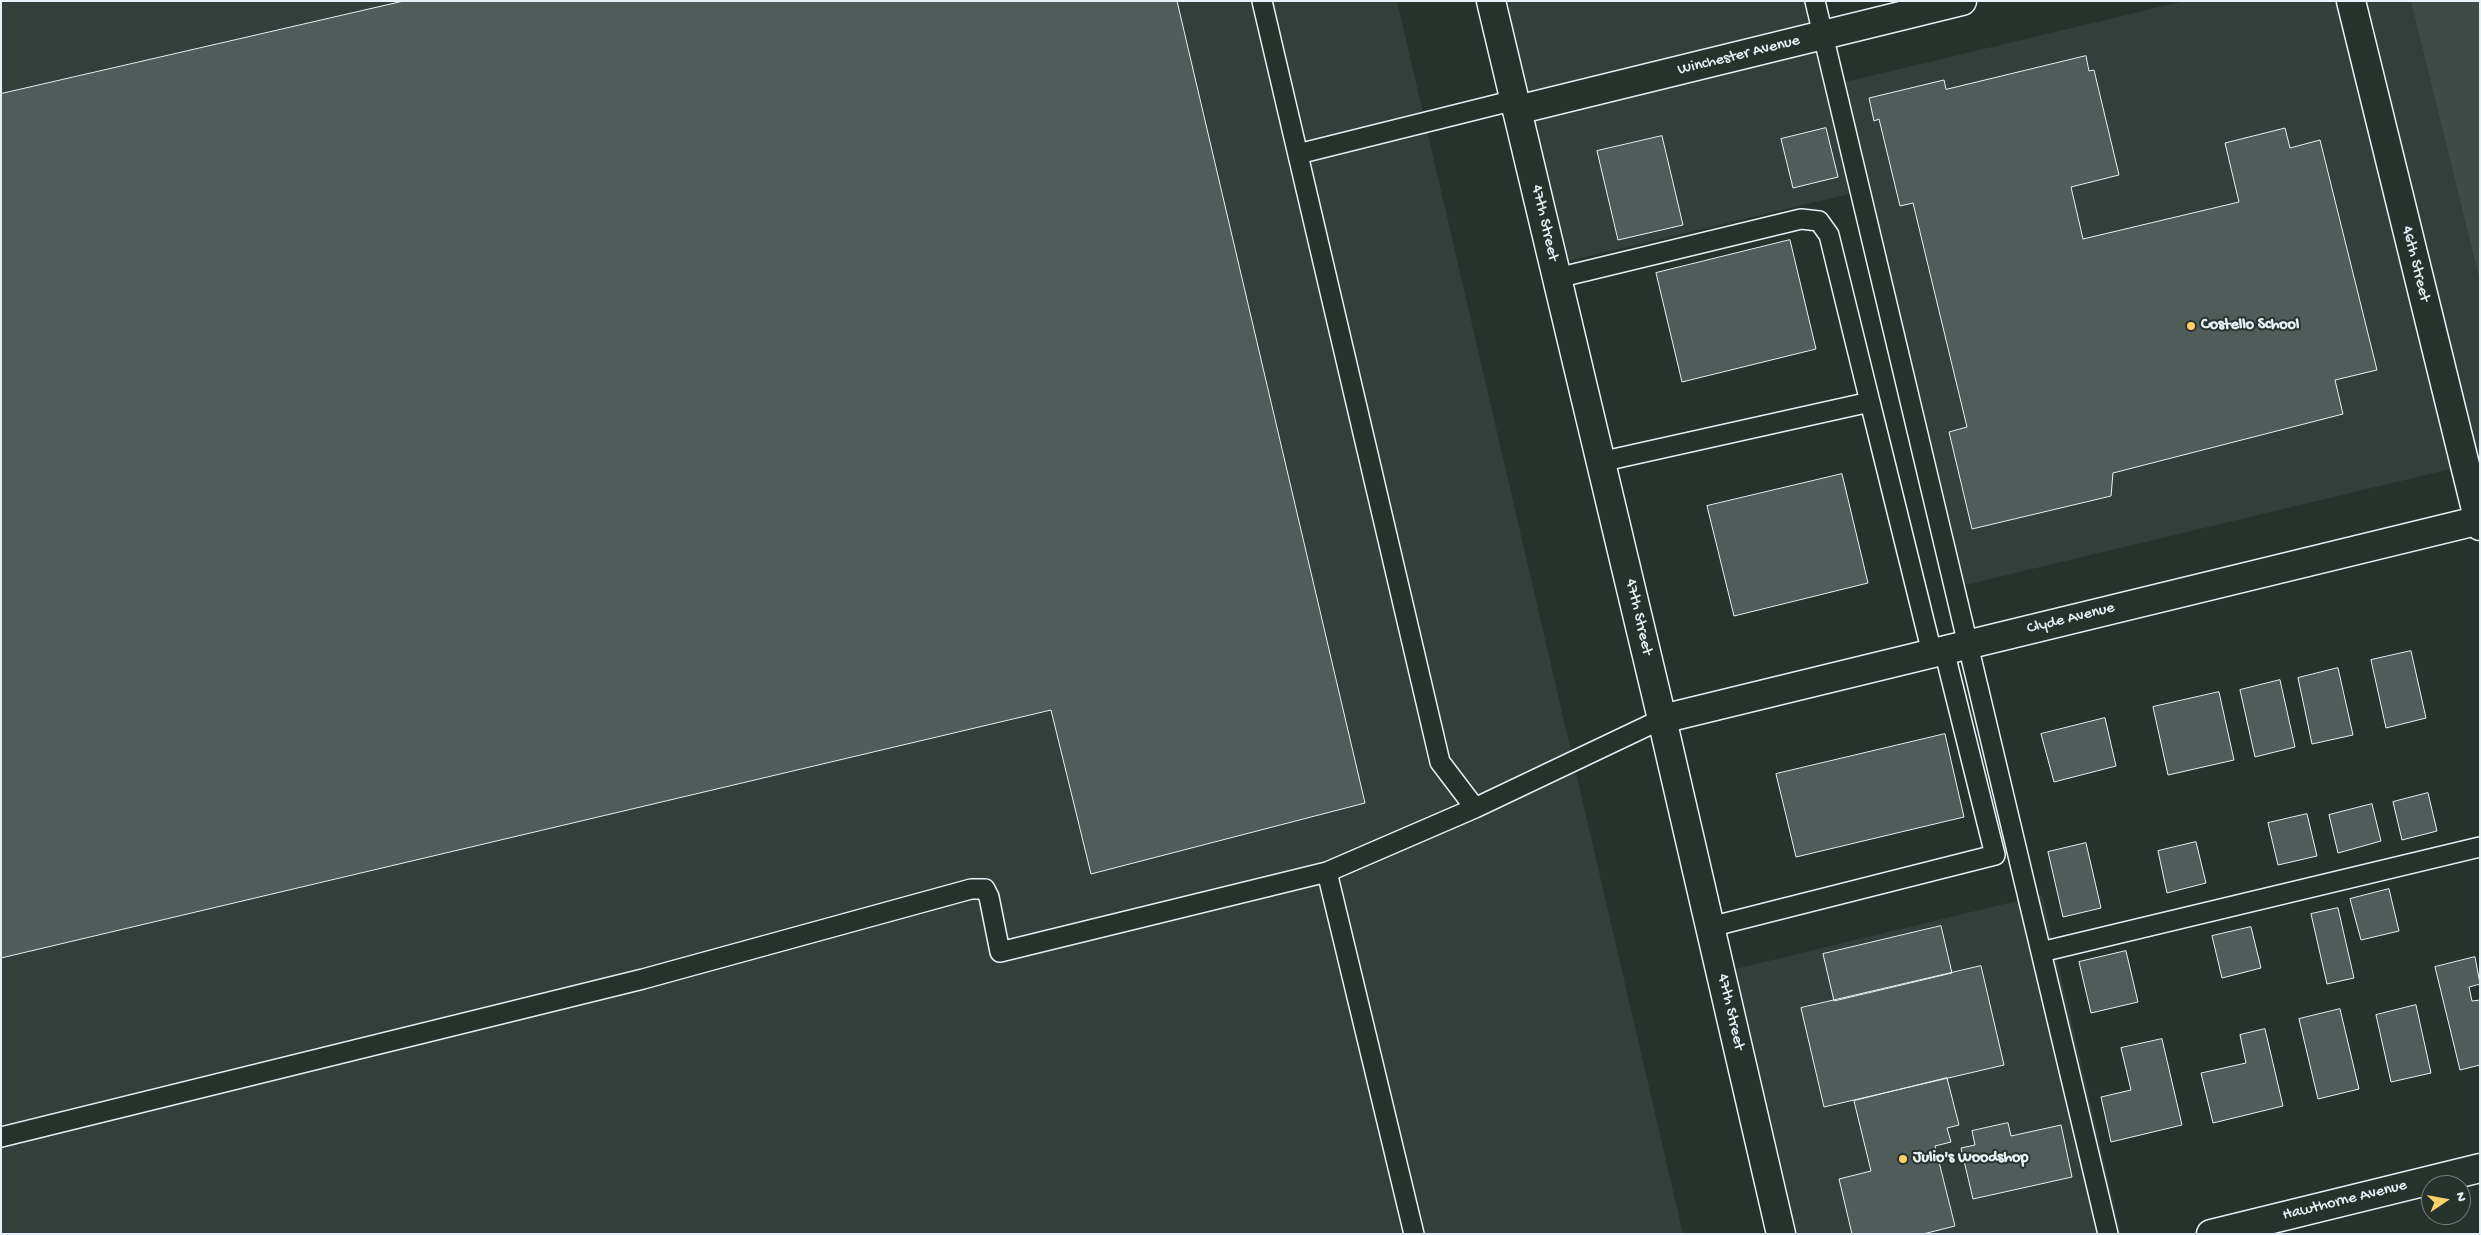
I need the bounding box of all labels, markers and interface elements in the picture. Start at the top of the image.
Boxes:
street label: Winchester Avenue [1676,32,1802,80]
street label: 47th Street [1526,183,1562,263]
street label: 46th Street [2396,224,2434,304]
place label: Costello School [2201,316,2299,336]
marker: Costello School [2185,320,2197,332]
street label: 47th Street [1620,577,1656,657]
street label: Clyde Avenue [2025,599,2117,639]
street label: 47th Street [1712,972,1748,1052]
place label: Julio's Woodshop [1913,1149,2028,1169]
marker: Julio's Woodshop [1897,1153,1909,1165]
north arrow [2421,1175,2471,1225]
street label: Hawthorne Avenue [2281,1176,2409,1226]
text: N [2451,1191,2469,1203]

